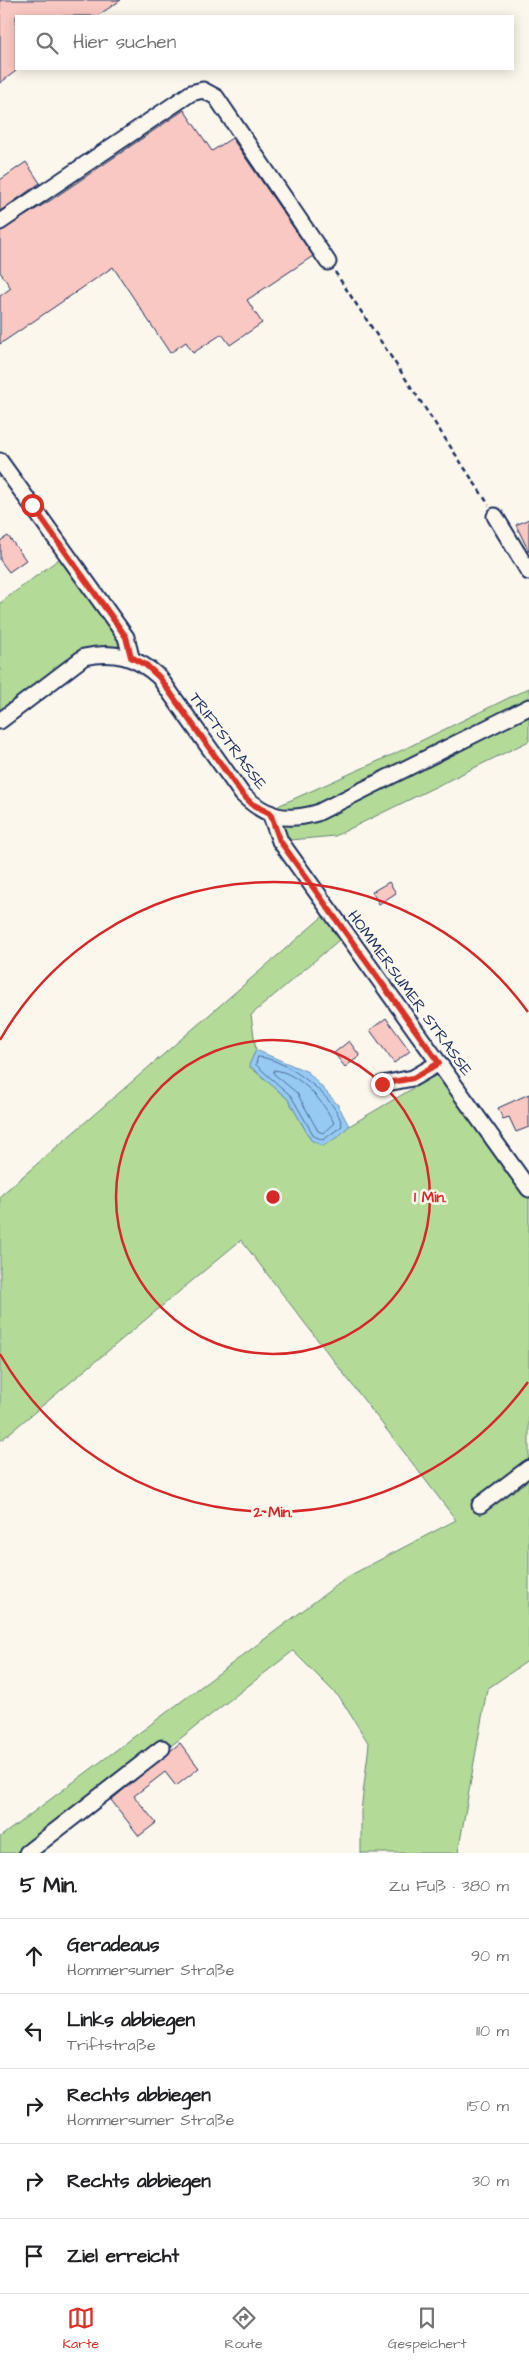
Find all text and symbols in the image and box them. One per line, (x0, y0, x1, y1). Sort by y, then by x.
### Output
search box (15, 15, 514, 70)
icon: search (33, 29, 61, 57)
text: Hier suchen (73, 29, 176, 56)
route start (21, 494, 44, 517)
street label: TRIFTSTRASSE (184, 688, 272, 795)
street label: HOMMERSUMER STRASSE (342, 906, 478, 1081)
route end (371, 1073, 394, 1096)
text: 1 Min. (414, 1187, 446, 1208)
centre of rings (264, 1188, 282, 1206)
text: 2 Min. (253, 1502, 292, 1523)
text: 5 Min. (20, 1871, 77, 1900)
text: Zu Fuß · 380 m (389, 1875, 509, 1897)
text: Geradeaus (67, 1932, 159, 1959)
icon: ahead (20, 1942, 48, 1970)
text: 90 m (471, 1945, 509, 1967)
text: Hommersumer Straße (67, 1959, 234, 1981)
text: Links abbiegen (67, 2007, 195, 2034)
icon: left (20, 2017, 48, 2045)
text: 110 m (476, 2020, 509, 2042)
text: Triftstraße (67, 2034, 156, 2056)
text: Rechts abbiegen (67, 2082, 211, 2109)
icon: right (20, 2092, 48, 2120)
text: 150 m (467, 2095, 509, 2117)
text: Hommersumer Straße (67, 2109, 234, 2131)
icon: right (20, 2167, 48, 2195)
text: Rechts abbiegen (67, 2168, 211, 2195)
text: 30 m (472, 2170, 509, 2192)
icon: arrive (20, 2242, 48, 2270)
text: Ziel erreicht (67, 2243, 179, 2270)
tab: Karte (63, 2304, 99, 2354)
tab: Route (224, 2304, 263, 2354)
tab: Gespeichert (388, 2304, 466, 2354)

